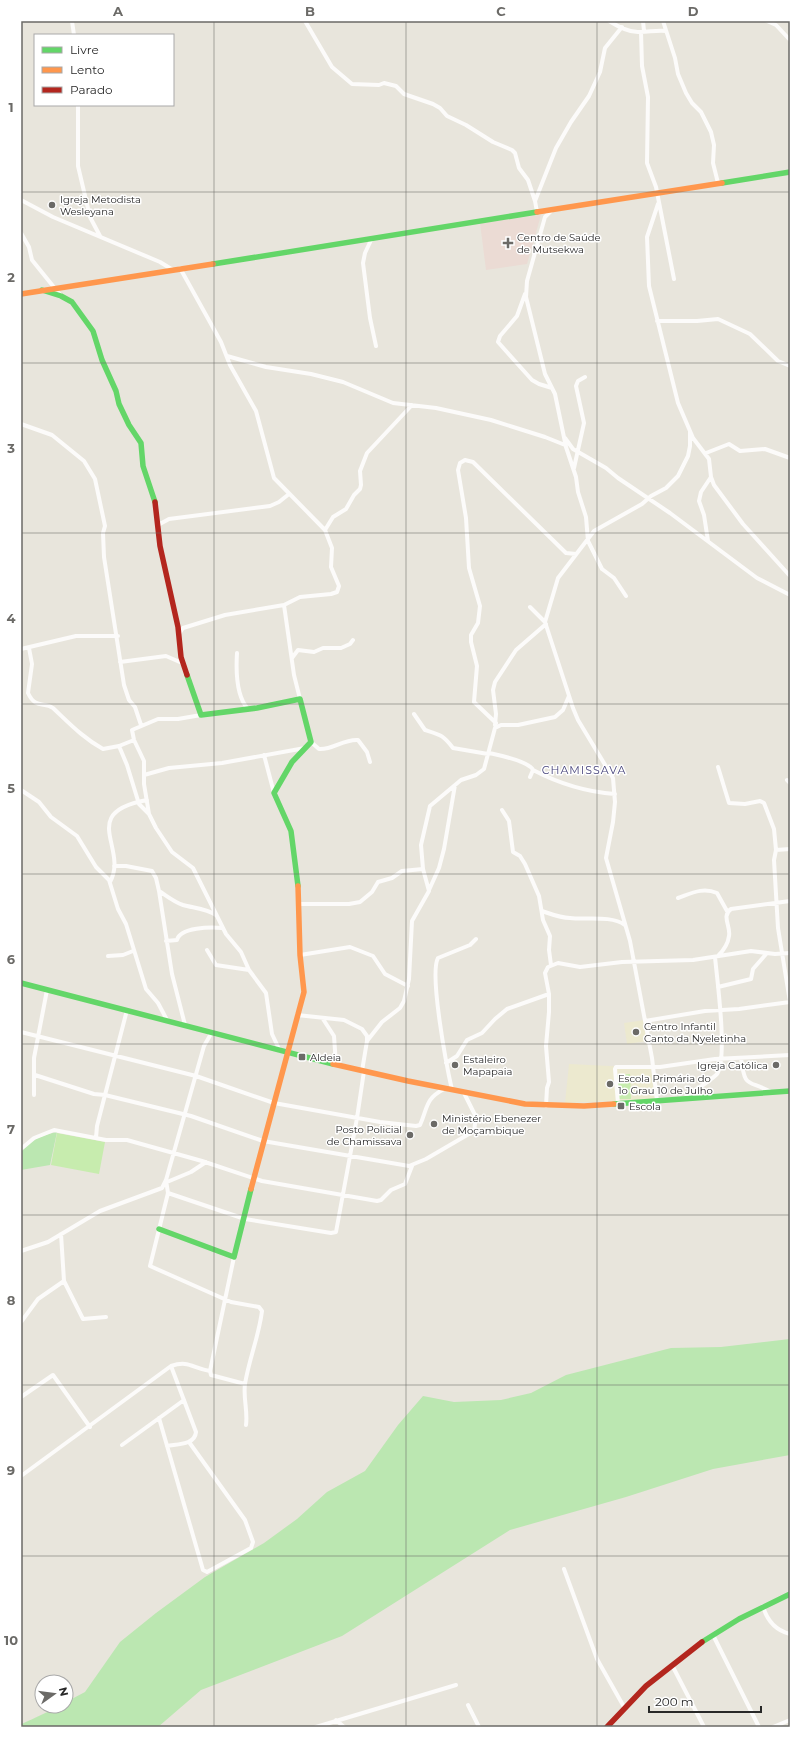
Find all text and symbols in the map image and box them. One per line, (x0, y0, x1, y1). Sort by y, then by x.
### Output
text: A (112, 3, 124, 19)
text: B (305, 3, 315, 19)
text: C (496, 3, 506, 19)
text: D (688, 3, 699, 19)
legend (34, 34, 174, 106)
text: Livre (70, 42, 99, 57)
text: Lento (70, 62, 105, 77)
text: Parado (70, 82, 113, 97)
text: 1 (8, 99, 14, 115)
place label: Igreja Metodista Wesleyana (60, 193, 141, 218)
marker: Igreja Metodista Wesleyana (47, 200, 57, 210)
place label: Centro de Saúde de Mutsekwa (517, 231, 601, 256)
marker: Centro de Saúde de Mutsekwa (502, 237, 514, 249)
text: 2 (7, 269, 15, 285)
text: 3 (6, 440, 15, 456)
text: 4 (7, 610, 16, 626)
district label: CHAMISSAVA (542, 763, 626, 777)
text: 5 (7, 780, 15, 796)
text: 6 (7, 951, 16, 967)
place label: Centro Infantil Canto da Nyeletinha (644, 1020, 746, 1045)
marker: Centro Infantil Canto da Nyeletinha (631, 1027, 641, 1037)
place label: Aldeia (310, 1051, 341, 1064)
marker: Aldeia (297, 1052, 307, 1062)
place label: Estaleiro Mapapaia (463, 1053, 512, 1078)
place label: Igreja Católica (697, 1059, 768, 1072)
marker: Estaleiro Mapapaia (450, 1060, 460, 1070)
marker: Igreja Católica (771, 1060, 781, 1070)
place label: Escola Primária do 1o Grau 10 de Julho (618, 1072, 713, 1097)
marker: Escola Primária do 1o Grau 10 de Julho (605, 1079, 615, 1089)
place label: Escola (629, 1100, 661, 1113)
marker: Escola (616, 1101, 626, 1111)
place label: Ministério Ebenezer de Moçambique (442, 1112, 541, 1137)
marker: Ministério Ebenezer de Moçambique (429, 1119, 439, 1129)
text: 7 (7, 1121, 15, 1137)
place label: Posto Policial de Chamissava (327, 1123, 402, 1148)
marker: Posto Policial de Chamissava (405, 1130, 415, 1140)
text: 8 (7, 1292, 16, 1308)
text: 9 (7, 1462, 15, 1478)
text: 10 (4, 1632, 18, 1648)
north arrow (34, 1674, 74, 1714)
text: N (56, 1686, 72, 1698)
scale bar (649, 1688, 761, 1714)
text: 200 m (655, 1694, 694, 1709)

